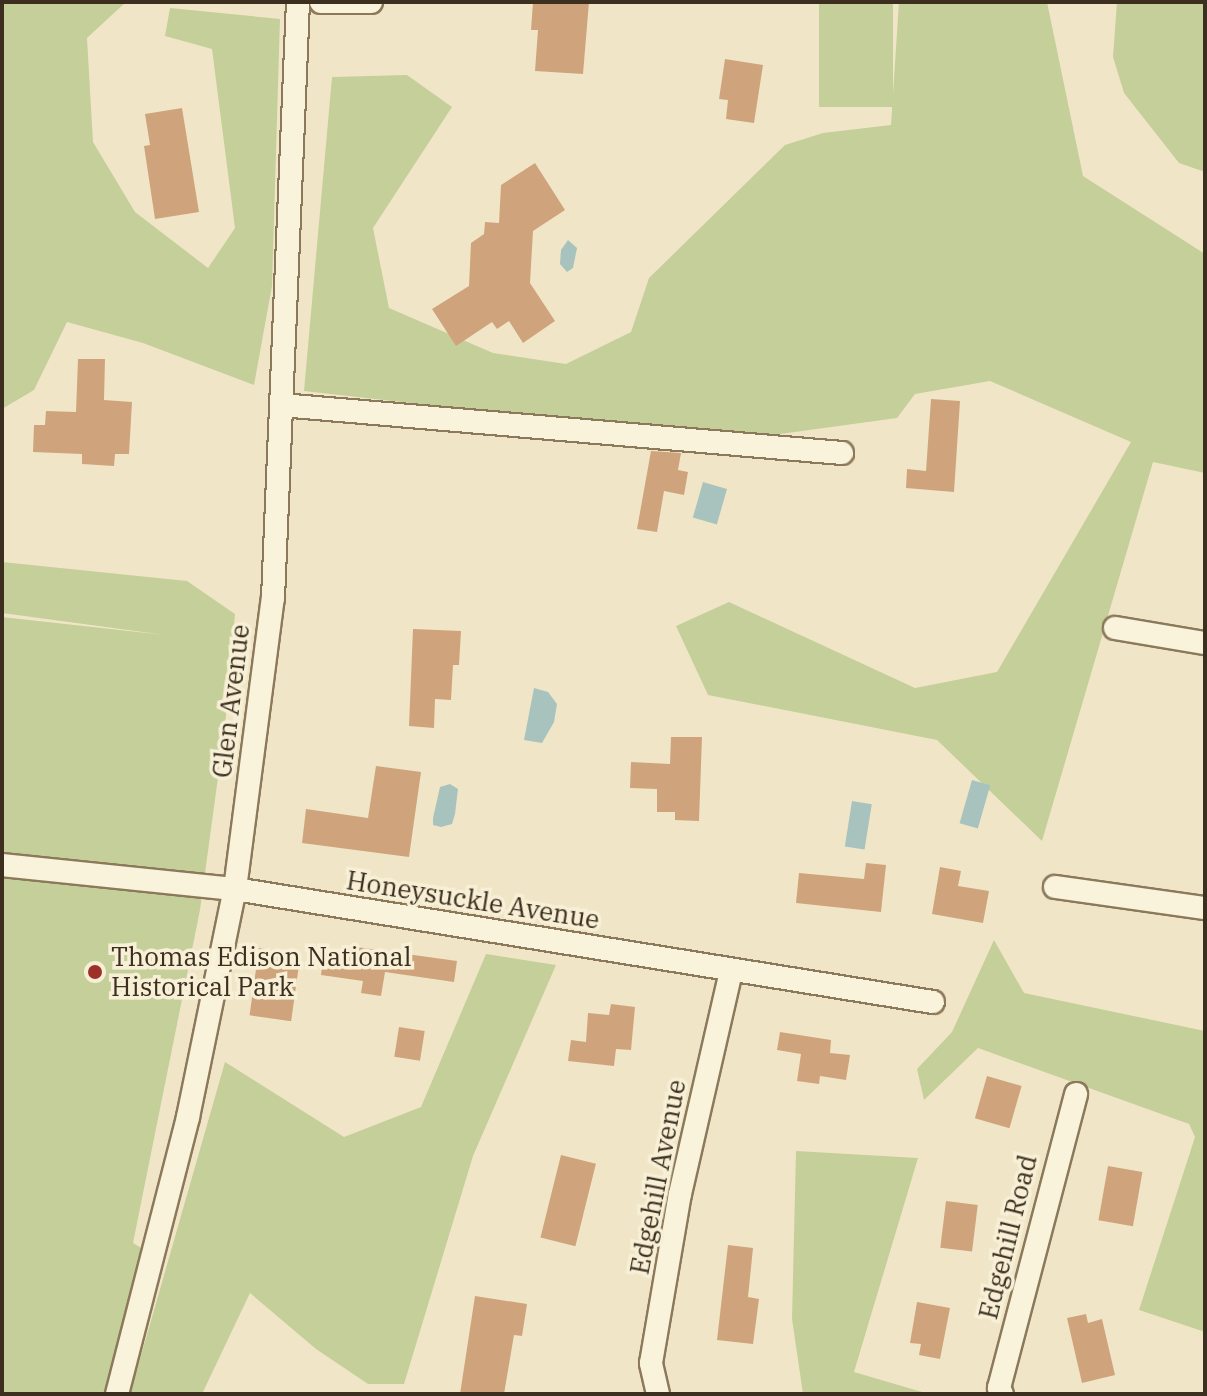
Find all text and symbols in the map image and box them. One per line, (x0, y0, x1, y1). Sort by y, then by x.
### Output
street label: Glen Avenue (206, 622, 256, 780)
street label: Honeysuckle Avenue (344, 865, 602, 935)
place label: Thomas Edison National Historical Park (111, 941, 412, 1002)
marker: Thomas Edison National Historical Park (86, 963, 104, 981)
street label: Edgehill Avenue (624, 1077, 692, 1277)
street label: Edgehill Road (973, 1152, 1043, 1322)

